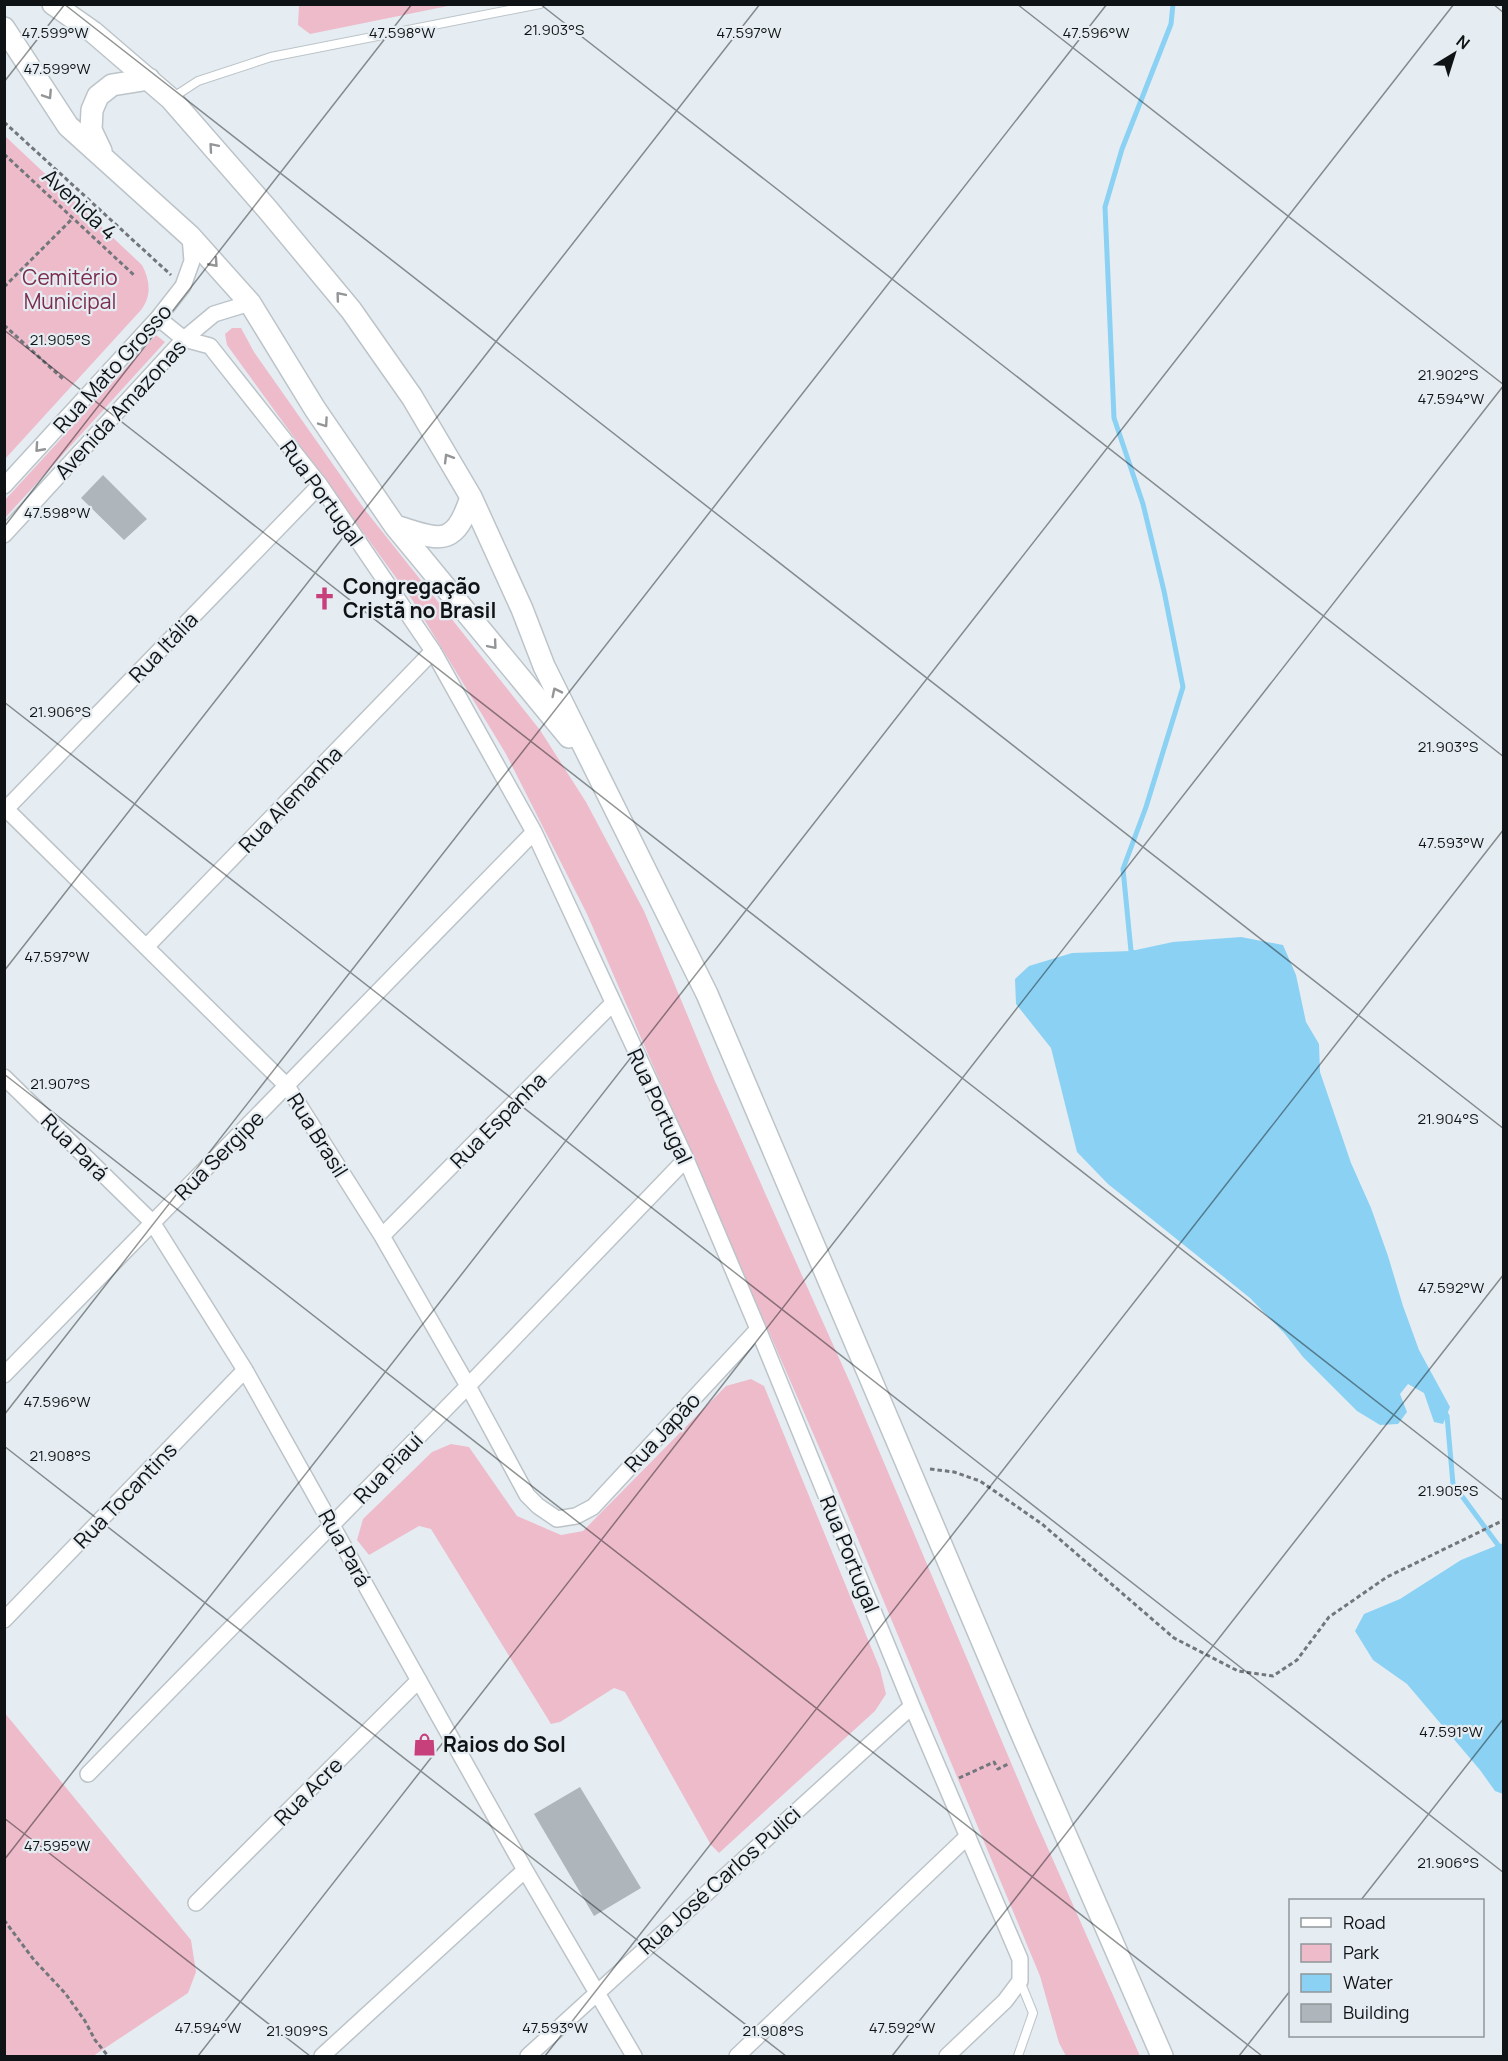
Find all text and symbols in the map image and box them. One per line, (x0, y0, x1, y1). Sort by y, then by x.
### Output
text: 21.903°S (524, 19, 584, 40)
text: 47.599°W (21, 22, 89, 43)
text: 47.598°W (369, 22, 435, 43)
text: 47.597°W (716, 22, 782, 43)
text: 47.596°W (1062, 22, 1130, 43)
north arrow (1424, 24, 1484, 84)
text: N (1452, 30, 1475, 54)
text: 47.599°W (23, 58, 91, 79)
one-way arrow (41, 88, 52, 99)
one-way arrow (209, 144, 220, 154)
street label: Avenida 4 (37, 162, 123, 246)
one-way arrow (207, 256, 218, 267)
park label: Cemitério Municipal (22, 263, 118, 315)
one-way arrow (336, 292, 347, 303)
street label: Rua Mato Grosso (47, 298, 177, 438)
text: 21.905°S (30, 329, 90, 350)
street label: Avenida Amazonas (48, 333, 192, 485)
text: 21.902°S (1418, 364, 1478, 385)
text: 47.594°W (1418, 388, 1484, 409)
one-way arrow (317, 416, 328, 427)
street label: Rua Portugal (274, 435, 370, 551)
one-way arrow (35, 441, 46, 452)
one-way arrow (443, 454, 455, 464)
text: 47.598°W (24, 502, 90, 523)
place label: Congregação Cristã no Brasil (343, 572, 496, 624)
church icon: Congregação Cristã no Brasil (312, 585, 338, 611)
street label: Rua Itália (122, 606, 204, 688)
one-way arrow (486, 638, 497, 649)
one-way arrow (552, 687, 564, 698)
text: 21.906°S (29, 701, 91, 722)
text: 21.903°S (1418, 736, 1478, 757)
street label: Rua Alemanha (232, 740, 348, 858)
text: 47.593°W (1418, 832, 1484, 853)
text: 47.597°W (24, 946, 90, 967)
street label: Rua Portugal (621, 1044, 699, 1168)
street label: Rua Espanha (444, 1066, 552, 1174)
text: 21.907°S (30, 1073, 90, 1094)
street label: Rua Brasil (281, 1088, 355, 1182)
street label: Rua Sergipe (168, 1104, 270, 1206)
street label: Rua Pará (35, 1107, 115, 1187)
text: 21.904°S (1418, 1108, 1478, 1129)
text: 47.592°W (1418, 1277, 1484, 1298)
street label: Rua Japão (618, 1386, 706, 1478)
text: 47.596°W (23, 1391, 91, 1412)
street label: Rua Piauí (347, 1426, 429, 1509)
street label: Rua Tocantins (67, 1436, 183, 1554)
text: 21.908°S (30, 1445, 90, 1466)
text: 21.905°S (1418, 1480, 1478, 1501)
street label: Rua Portugal (814, 1491, 886, 1617)
street label: Rua Pará (312, 1504, 378, 1592)
text: 47.591°W (1419, 1721, 1483, 1742)
place label: Raios do Sol (443, 1730, 566, 1758)
shop icon: Raios do Sol (412, 1731, 438, 1757)
street label: Rua Acre (268, 1751, 348, 1831)
street label: Rua José Carlos Pulici (632, 1800, 806, 1960)
text: 47.595°W (24, 1835, 90, 1856)
text: 21.906°S (1417, 1852, 1479, 1873)
legend (1289, 1899, 1484, 2037)
text: Road (1343, 1910, 1386, 1934)
text: Park (1343, 1940, 1380, 1964)
text: Water (1343, 1970, 1393, 1994)
text: Building (1343, 2000, 1409, 2024)
text: 47.594°W (175, 2017, 241, 2038)
text: 47.593°W (522, 2017, 588, 2038)
text: 47.592°W (869, 2017, 935, 2038)
text: 21.909°S (266, 2020, 328, 2041)
text: 21.908°S (743, 2020, 803, 2041)

